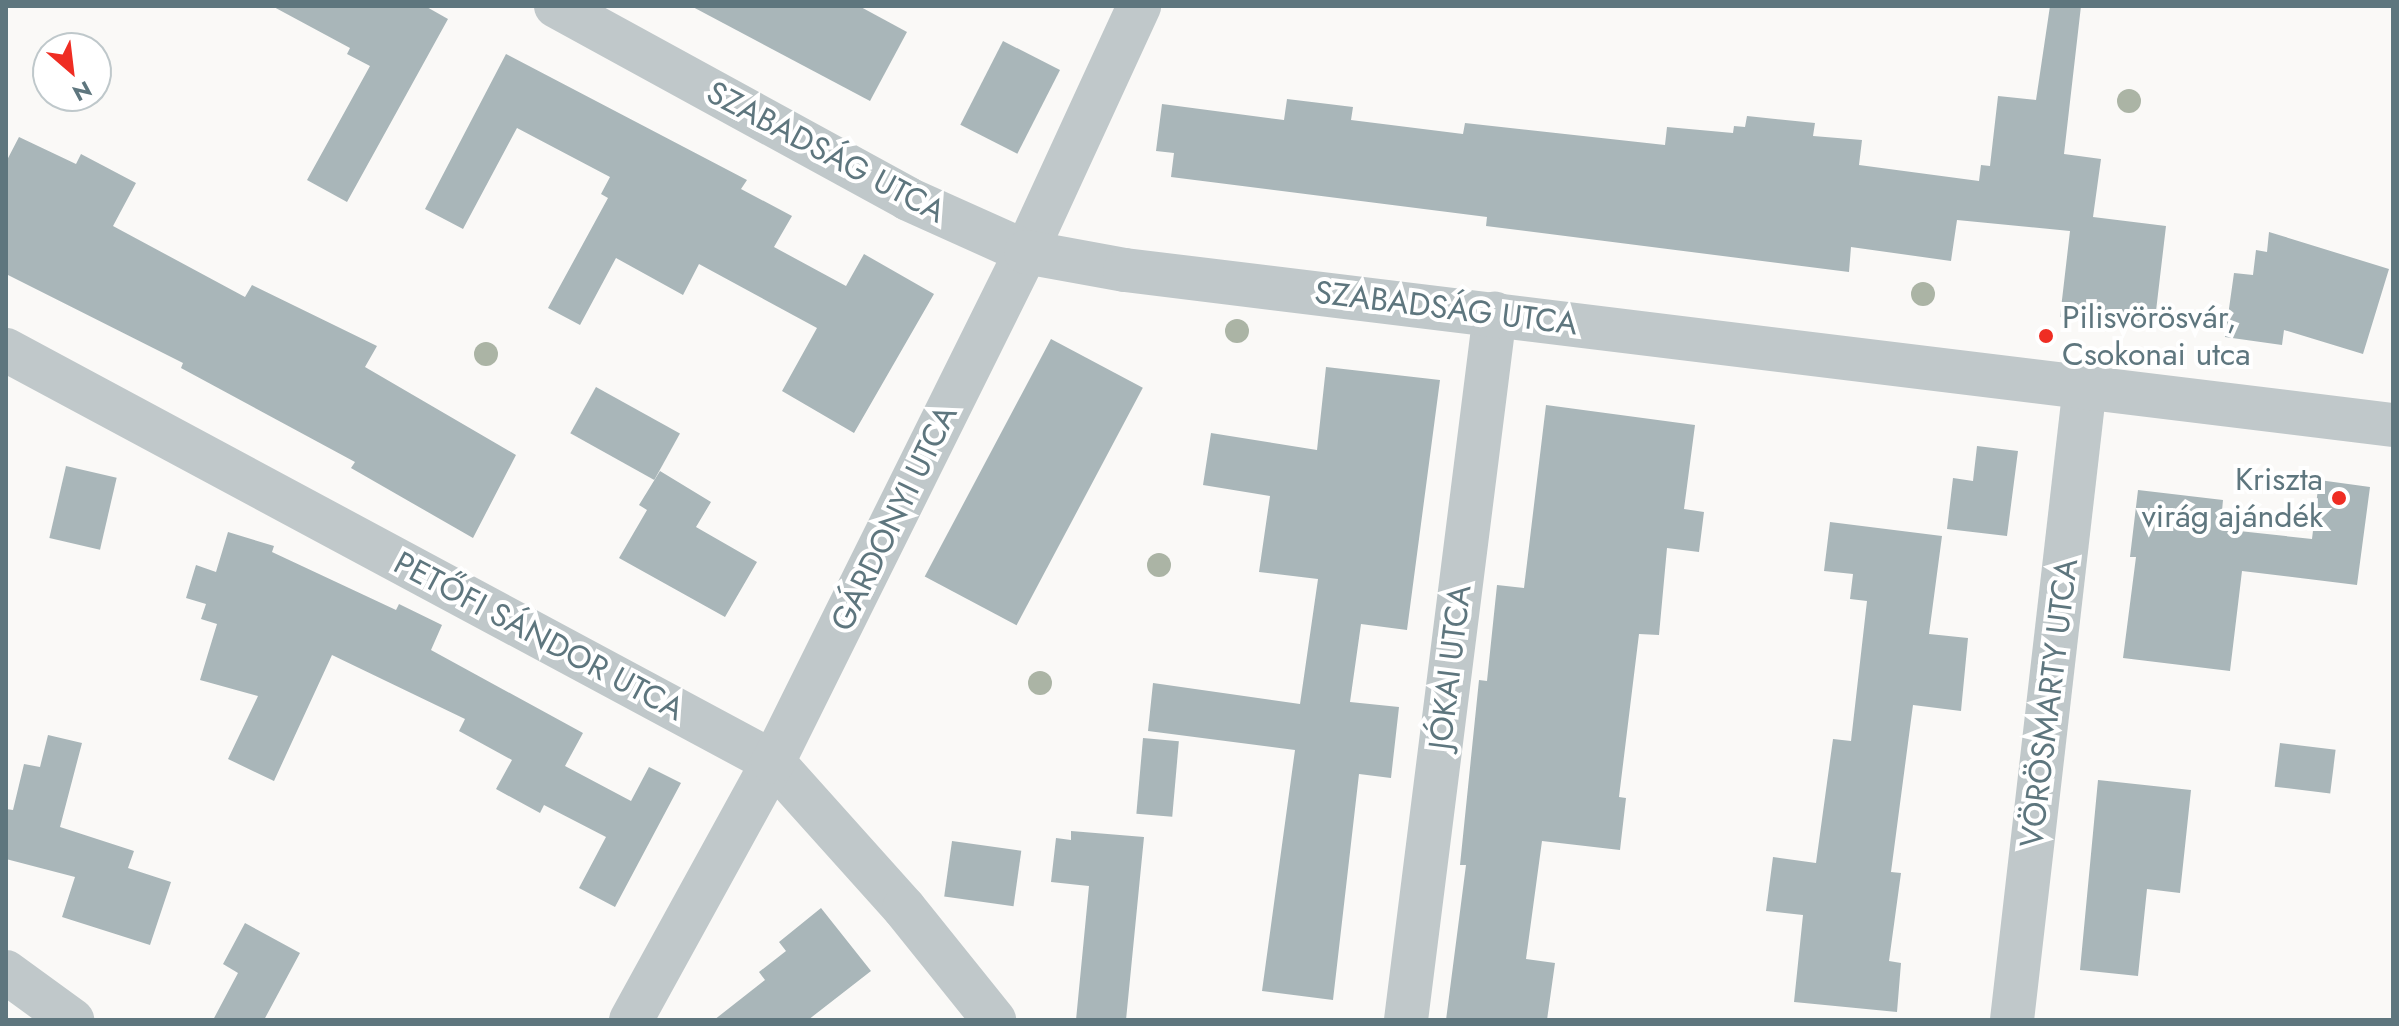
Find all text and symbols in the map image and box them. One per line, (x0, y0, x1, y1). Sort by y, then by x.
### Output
north arrow (32, 32, 112, 112)
text: N (67, 73, 98, 110)
street label: SZABADSÁG UTCA (700, 73, 952, 231)
street label: SZABADSÁG UTCA (1312, 273, 1580, 343)
place label: Pilisvörösvár, Csokonai utca (2062, 299, 2251, 374)
marker: Pilisvörösvár, Csokonai utca (2037, 327, 2055, 345)
street label: GÁRDONYI UTCA (823, 399, 965, 637)
place label: Kriszta virág ajándék (2142, 461, 2323, 536)
marker: Kriszta virág ajándék (2330, 489, 2348, 507)
street label: PETŐFI SÁNDOR UTCA (388, 543, 690, 729)
street label: VÖRÖSMARTY UTCA (2012, 556, 2086, 850)
street label: JÓKAI UTCA (1421, 583, 1479, 751)

